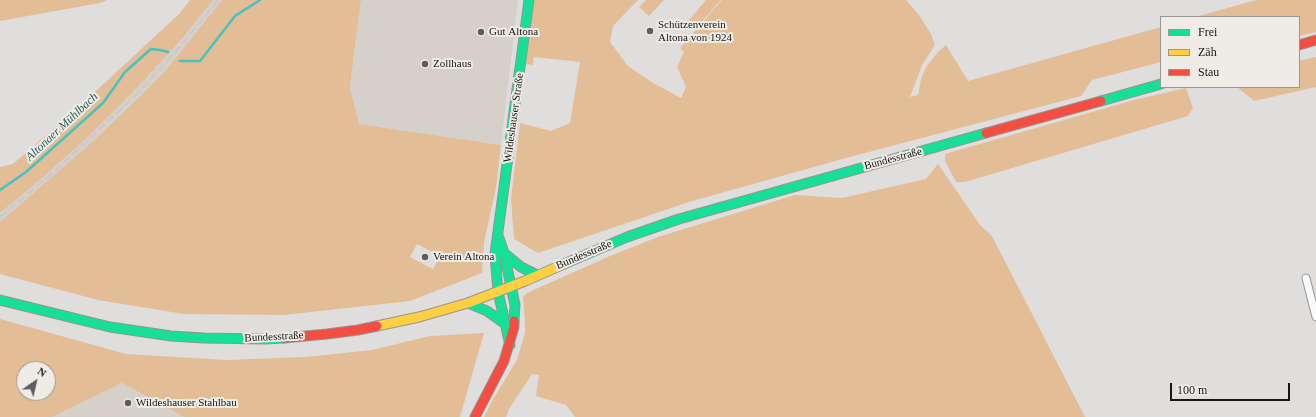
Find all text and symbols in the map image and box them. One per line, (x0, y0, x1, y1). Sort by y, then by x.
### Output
legend (1160, 16, 1300, 88)
place label: Schützenverein Altona von 1924 (658, 18, 732, 44)
place label: Gut Altona (489, 25, 538, 39)
text: Frei (1198, 25, 1217, 39)
marker: Schützenverein Altona von 1924 (645, 26, 655, 36)
marker: Gut Altona (476, 27, 486, 37)
text: Zäh (1198, 45, 1217, 59)
place label: Zollhaus (433, 57, 471, 71)
marker: Zollhaus (420, 59, 430, 69)
text: Stau (1198, 65, 1219, 79)
street label: Wildeshauser Straße (501, 72, 527, 164)
water label: Altonaer Mühlbach (23, 90, 101, 164)
street label: Bundesstraße (863, 145, 923, 173)
street label: Bundesstraße (554, 237, 614, 273)
place label: Verein Altona (433, 250, 494, 264)
marker: Verein Altona (420, 252, 430, 262)
street label: Bundesstraße (244, 329, 304, 345)
north arrow (16, 361, 56, 401)
text: N (35, 365, 49, 379)
scale bar (1172, 375, 1292, 401)
text: 100 m (1177, 383, 1207, 397)
place label: Wildeshauser Stahlbau (136, 396, 237, 410)
marker: Wildeshauser Stahlbau (123, 398, 133, 408)

